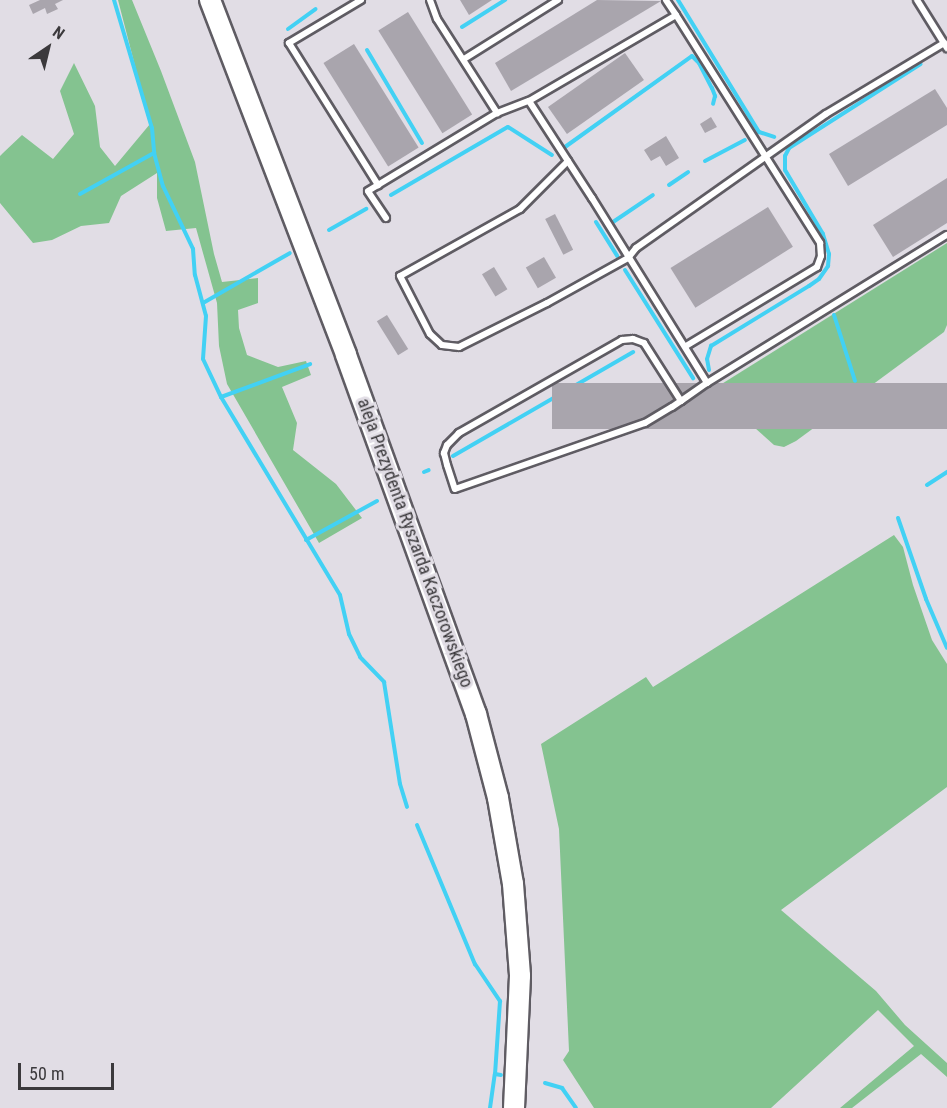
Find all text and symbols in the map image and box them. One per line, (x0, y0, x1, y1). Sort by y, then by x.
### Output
north arrow (18, 18, 78, 78)
text: N (49, 22, 68, 43)
street label: aleja Prezydenta Ryszarda Kaczorowskiego (352, 395, 478, 691)
scale bar (21, 1051, 117, 1089)
text: 50 m (29, 1063, 64, 1084)

